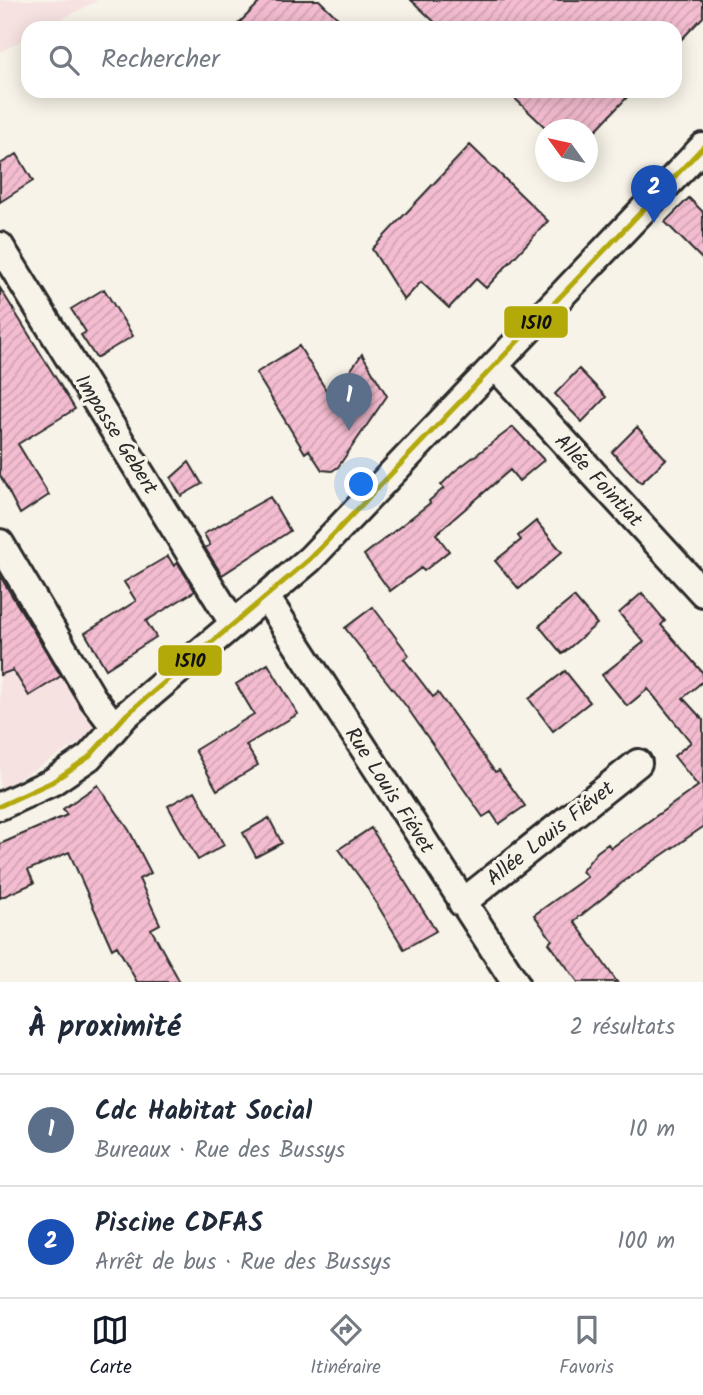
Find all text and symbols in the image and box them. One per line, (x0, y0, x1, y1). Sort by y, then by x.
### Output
search box (21, 21, 682, 98)
text: Rechercher (101, 39, 220, 81)
icon: search (45, 41, 83, 79)
north arrow (535, 119, 598, 182)
pin: 2 (631, 165, 677, 223)
line badge: 1510 (503, 305, 569, 339)
text: 1510 (521, 309, 552, 339)
street label: Impasse Gebert (66, 368, 166, 502)
pin: 1 (326, 373, 372, 431)
street label: Allée Fointiat (546, 427, 651, 536)
your location (344, 467, 378, 501)
line badge: 1510 (157, 644, 223, 677)
text: 1510 (175, 647, 206, 677)
street label: Rue Louis Fiévet (335, 721, 443, 861)
street label: Allée Louis Fiévet (480, 773, 623, 895)
text: À proximité (28, 1004, 181, 1052)
text: 2 résultats (570, 1010, 675, 1046)
text: Cdc Habitat Social (95, 1091, 312, 1133)
text: 1 (48, 1112, 54, 1148)
text: 10 m (629, 1112, 675, 1148)
text: Bureaux · Rue des Bussys (95, 1133, 345, 1169)
text: Piscine CDFAS (95, 1203, 263, 1245)
text: 2 (44, 1224, 58, 1260)
text: 100 m (617, 1224, 675, 1260)
text: Arrêt de bus · Rue des Bussys (95, 1245, 391, 1281)
tab: Carte (89, 1311, 132, 1383)
tab: Itinéraire (310, 1311, 381, 1383)
tab: Favoris (559, 1311, 614, 1383)

